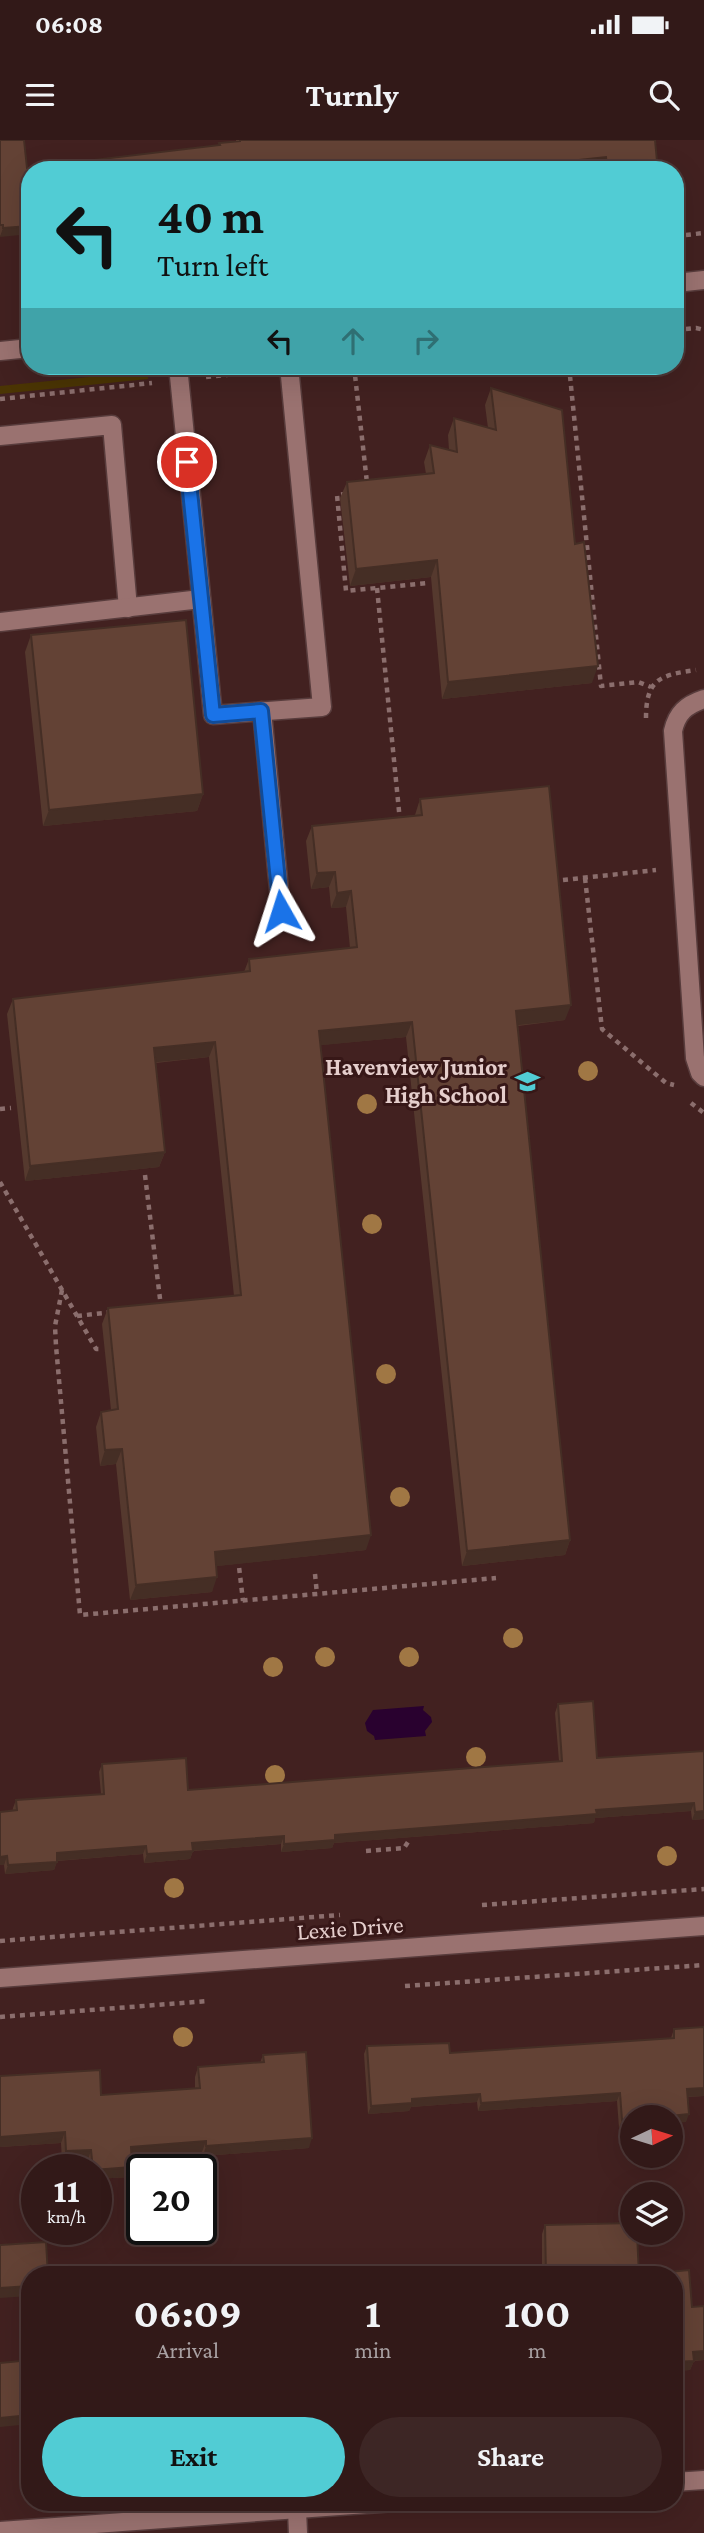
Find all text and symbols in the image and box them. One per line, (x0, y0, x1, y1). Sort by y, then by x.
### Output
text: 06:08 (35, 10, 103, 39)
icon: menu (21, 76, 59, 114)
icon: search (645, 76, 683, 114)
text: Turnly (305, 77, 399, 113)
icon: left (42, 189, 133, 280)
text: 40 m (157, 189, 264, 244)
text: Turn left (157, 247, 268, 283)
icon: left (261, 322, 299, 360)
icon: ahead (334, 322, 372, 360)
icon: right (407, 322, 445, 360)
pin (157, 432, 217, 492)
icon: arrive (168, 443, 206, 481)
position arrow (244, 874, 318, 948)
place label: Havenview Junior High School (325, 1053, 507, 1108)
school or university icon: Havenview Junior High School (513, 1067, 541, 1095)
street label: Lexie Drive (296, 1910, 404, 1945)
north arrow (620, 2105, 682, 2168)
map controls (620, 2105, 683, 2245)
speed limit sign: 20 (126, 2154, 217, 2245)
text: 11 (53, 2171, 80, 2210)
button: layers (620, 2182, 683, 2245)
text: km/h (47, 2207, 86, 2227)
text: 06:09 (133, 2289, 242, 2336)
text: 1 (365, 2289, 381, 2336)
text: 100 (504, 2289, 571, 2336)
text: Arrival (156, 2337, 219, 2363)
text: min (354, 2337, 391, 2363)
text: m (528, 2337, 546, 2363)
button: Exit (42, 2417, 345, 2497)
button: Share (359, 2417, 662, 2497)

